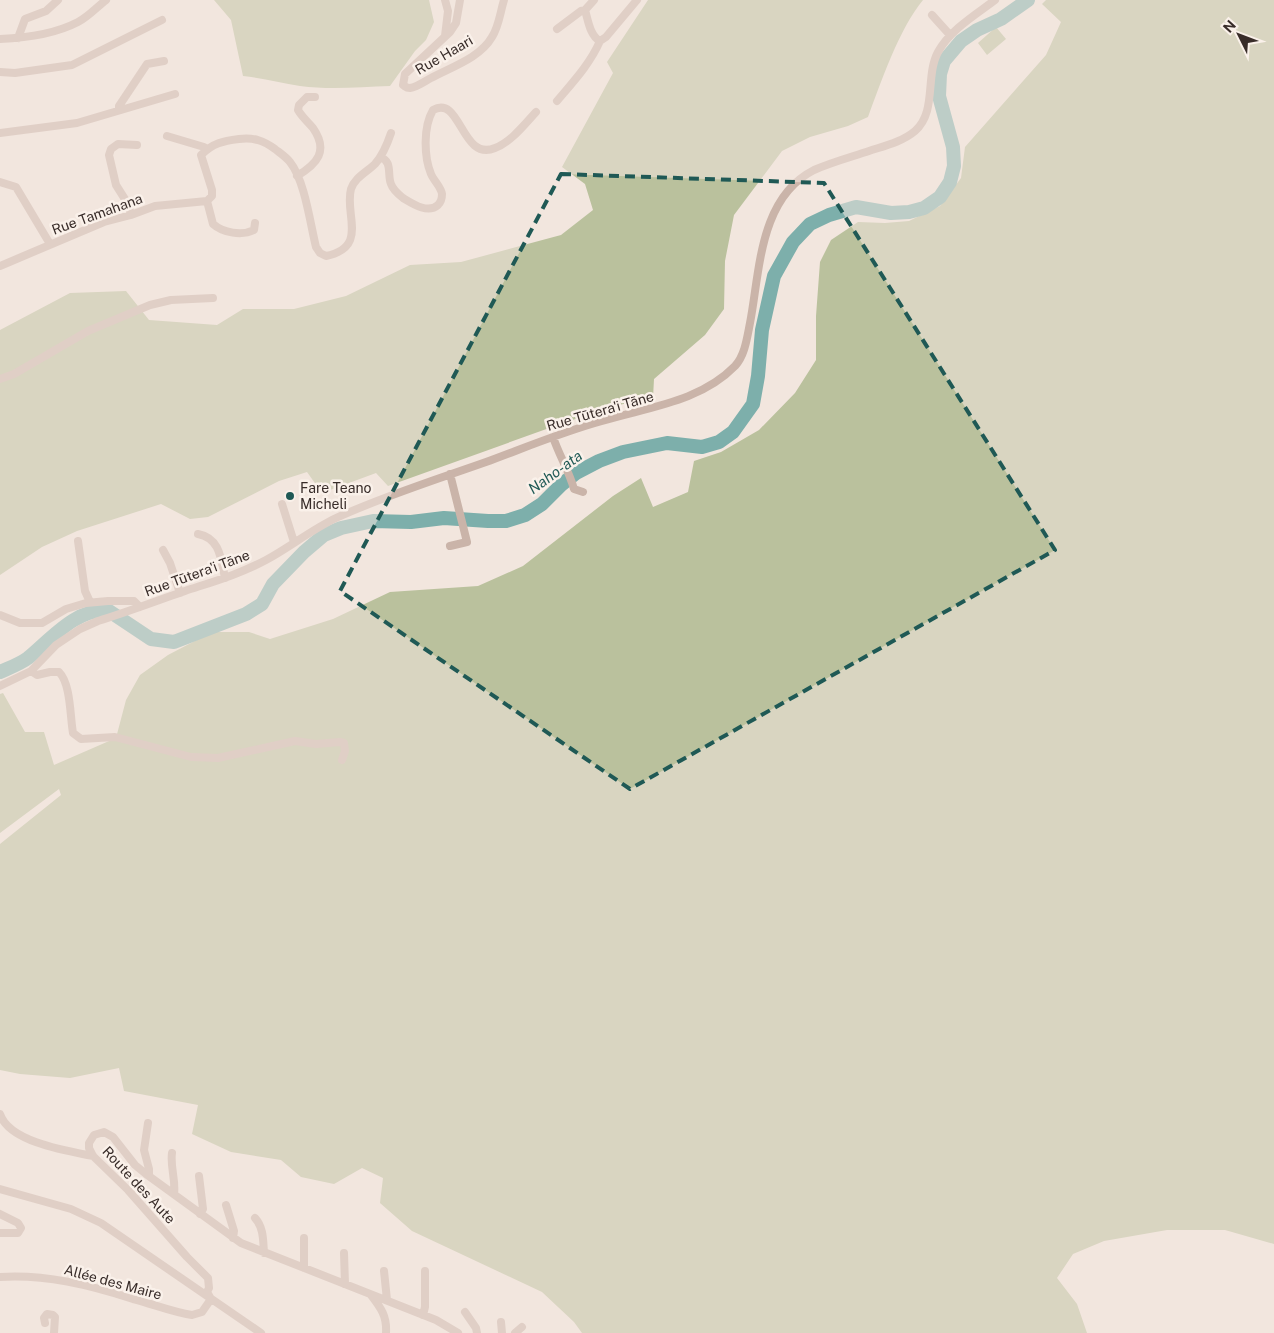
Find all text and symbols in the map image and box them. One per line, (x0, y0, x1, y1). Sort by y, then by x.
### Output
north arrow (1214, 10, 1264, 60)
text: N (1220, 17, 1239, 36)
street label: Rue Haari (412, 32, 476, 78)
street label: Rue Tamahana (49, 190, 145, 238)
street label: Rue Tūtera'i Tāne (545, 388, 655, 434)
water label: Naho-ata (525, 447, 585, 497)
place label: Fare Teano Micheli (300, 480, 372, 512)
marker: Fare Teano Micheli (284, 490, 296, 502)
street label: Rue Tūtera'i Tāne (142, 547, 252, 599)
street label: Route des Aute (99, 1143, 179, 1227)
street label: Allée des Maire (62, 1261, 164, 1303)

